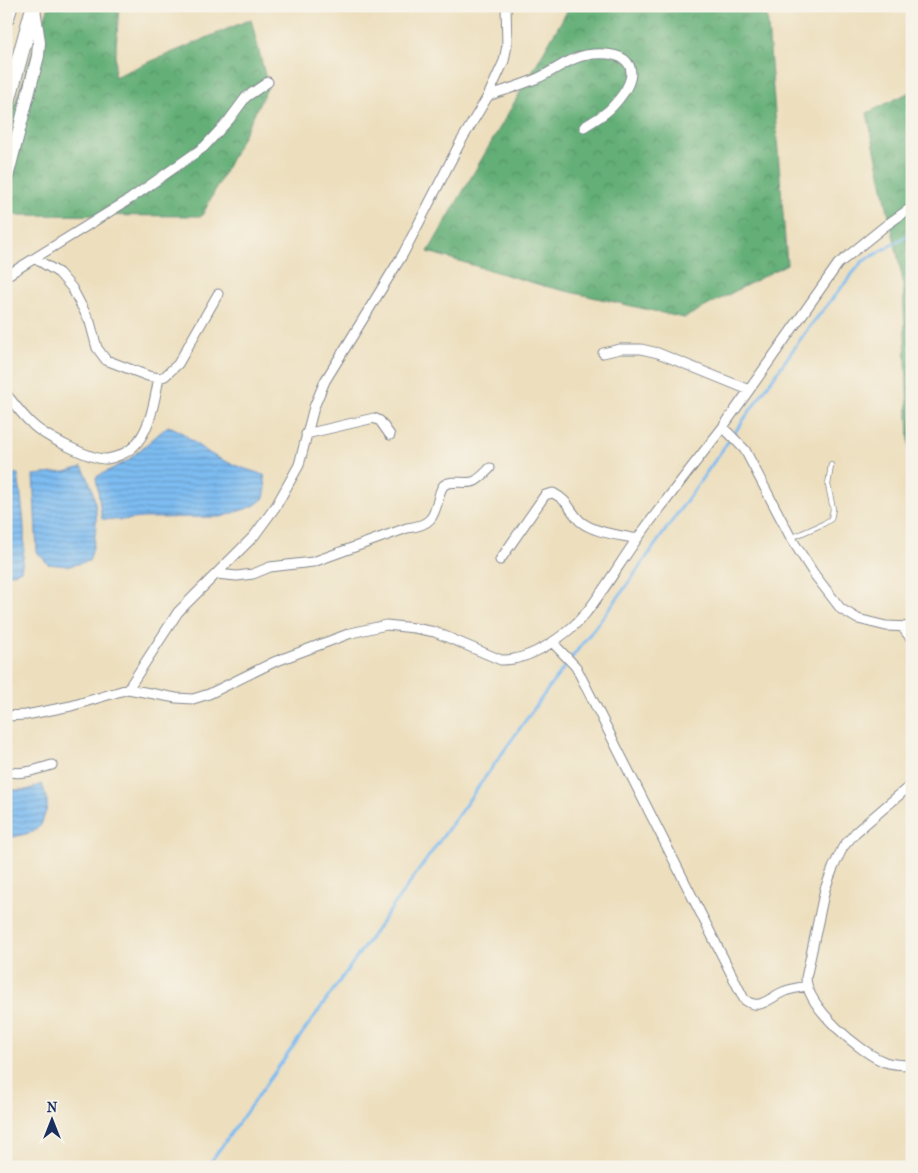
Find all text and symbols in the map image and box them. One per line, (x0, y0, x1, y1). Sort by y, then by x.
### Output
north arrow (28, 1096, 78, 1146)
text: N (47, 1099, 58, 1116)

